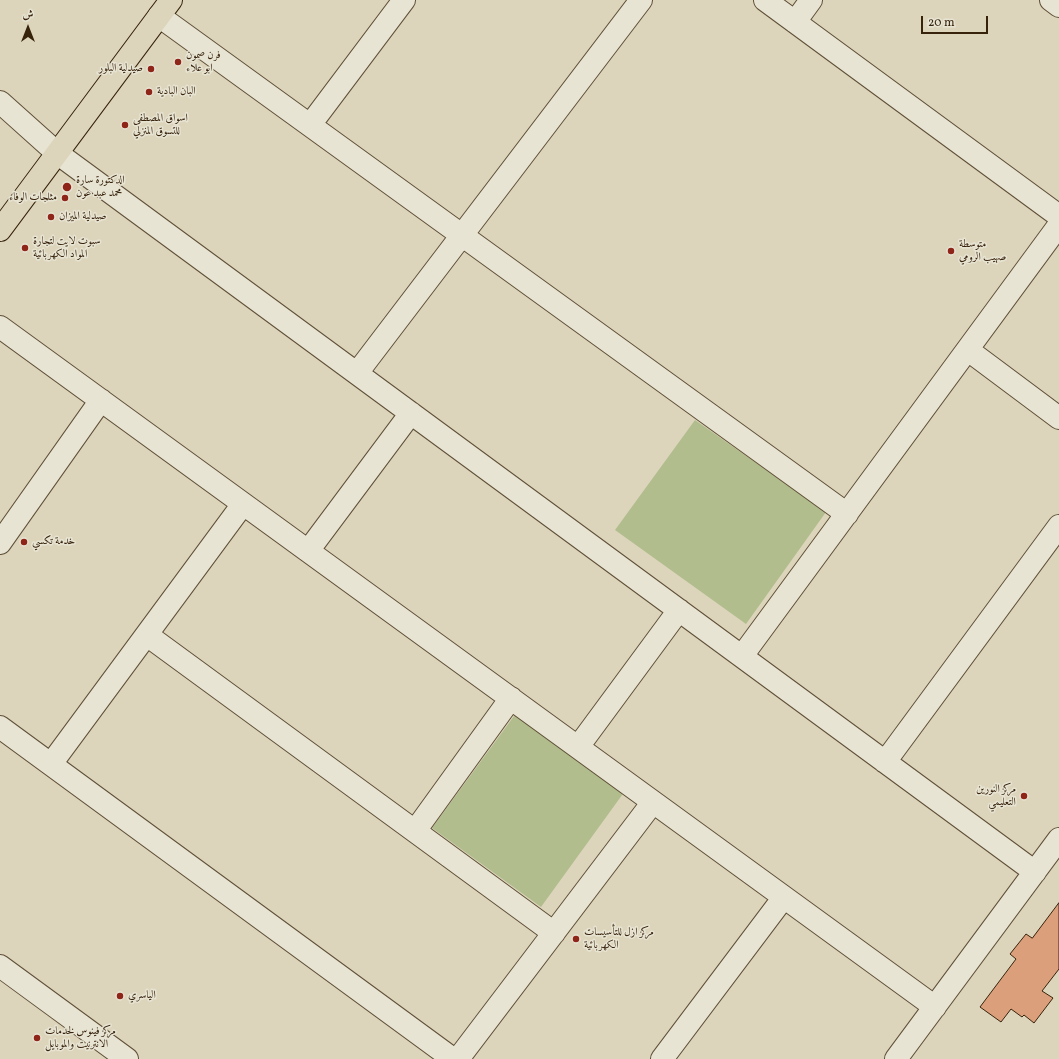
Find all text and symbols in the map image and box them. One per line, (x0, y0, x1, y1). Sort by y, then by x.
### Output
north arrow (8, 8, 48, 48)
text: ش (23, 8, 33, 23)
scale bar (923, 8, 990, 34)
text: 20 m (928, 15, 955, 31)
place label: فرن صمون ابو علاء (186, 49, 221, 75)
marker: فرن صمون ابو علاء (173, 57, 183, 67)
place label: صيدلية البلور (99, 62, 143, 76)
marker: صيدلية البلور (146, 64, 156, 74)
place label: البان البادية (157, 85, 196, 99)
marker: البان البادية (144, 87, 154, 97)
place label: اسواق المصطفى للتسوق المنزلي (133, 112, 188, 138)
marker: اسواق المصطفى للتسوق المنزلي (120, 120, 130, 130)
place label: الدكتورة سارة محمد عبد عون (76, 174, 125, 200)
marker: الدكتورة سارة محمد عبد عون (61, 181, 73, 193)
place label: مثلجات الوفاء (9, 191, 57, 205)
marker: مثلجات الوفاء (60, 193, 70, 203)
place label: صيدلية الميزان (59, 210, 107, 224)
marker: صيدلية الميزان (46, 212, 56, 222)
place label: سبوت لايت لتجارة المواد الكهربائية (33, 235, 101, 261)
place label: متوسطة صهيب الرومي (959, 238, 1006, 264)
marker: سبوت لايت لتجارة المواد الكهربائية (20, 243, 30, 253)
marker: متوسطة صهيب الرومي (946, 246, 956, 256)
place label: خدمة تكسي (32, 535, 75, 549)
marker: خدمة تكسي (19, 537, 29, 547)
place label: مركز النورين التعليمي (976, 783, 1016, 809)
marker: مركز النورين التعليمي (1019, 791, 1029, 801)
place label: مركز ازل للتأسيسات الكهربائية (584, 926, 654, 952)
marker: مركز ازل للتأسيسات الكهربائية (571, 934, 581, 944)
place label: الياسري (128, 989, 156, 1003)
marker: الياسري (115, 991, 125, 1001)
place label: مركز فينوس لخدمات الانترنيت والموبايل (45, 1025, 116, 1051)
marker: مركز فينوس لخدمات الانترنيت والموبايل (32, 1033, 42, 1043)

